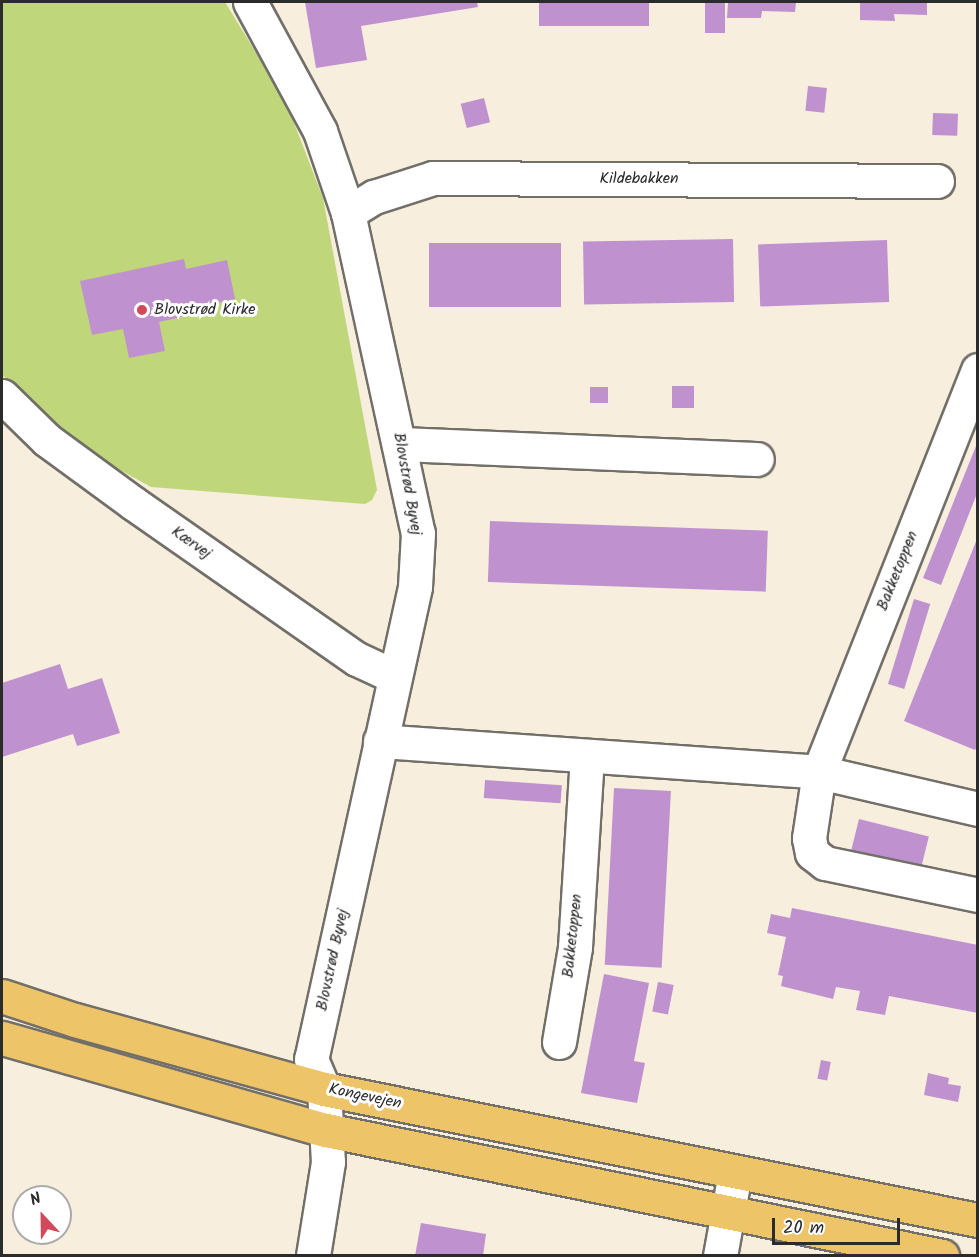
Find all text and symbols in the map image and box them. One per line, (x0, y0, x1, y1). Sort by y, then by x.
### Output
street label: Kildebakken (599, 169, 679, 189)
place label: Blovstrød Kirke (154, 300, 255, 320)
marker: Blovstrød Kirke (135, 303, 149, 317)
street label: Blovstrød Byvej (389, 431, 425, 537)
street label: Kærvej (167, 522, 215, 564)
street label: Bakketoppen (873, 528, 923, 614)
street label: Bakketoppen (559, 893, 587, 979)
street label: Blovstrød Byvej (313, 907, 353, 1013)
street label: Kongevejen (327, 1080, 403, 1114)
north arrow (12, 1185, 72, 1245)
text: N (26, 1186, 45, 1213)
scale bar (775, 1206, 902, 1244)
text: 20 m (783, 1214, 824, 1243)

